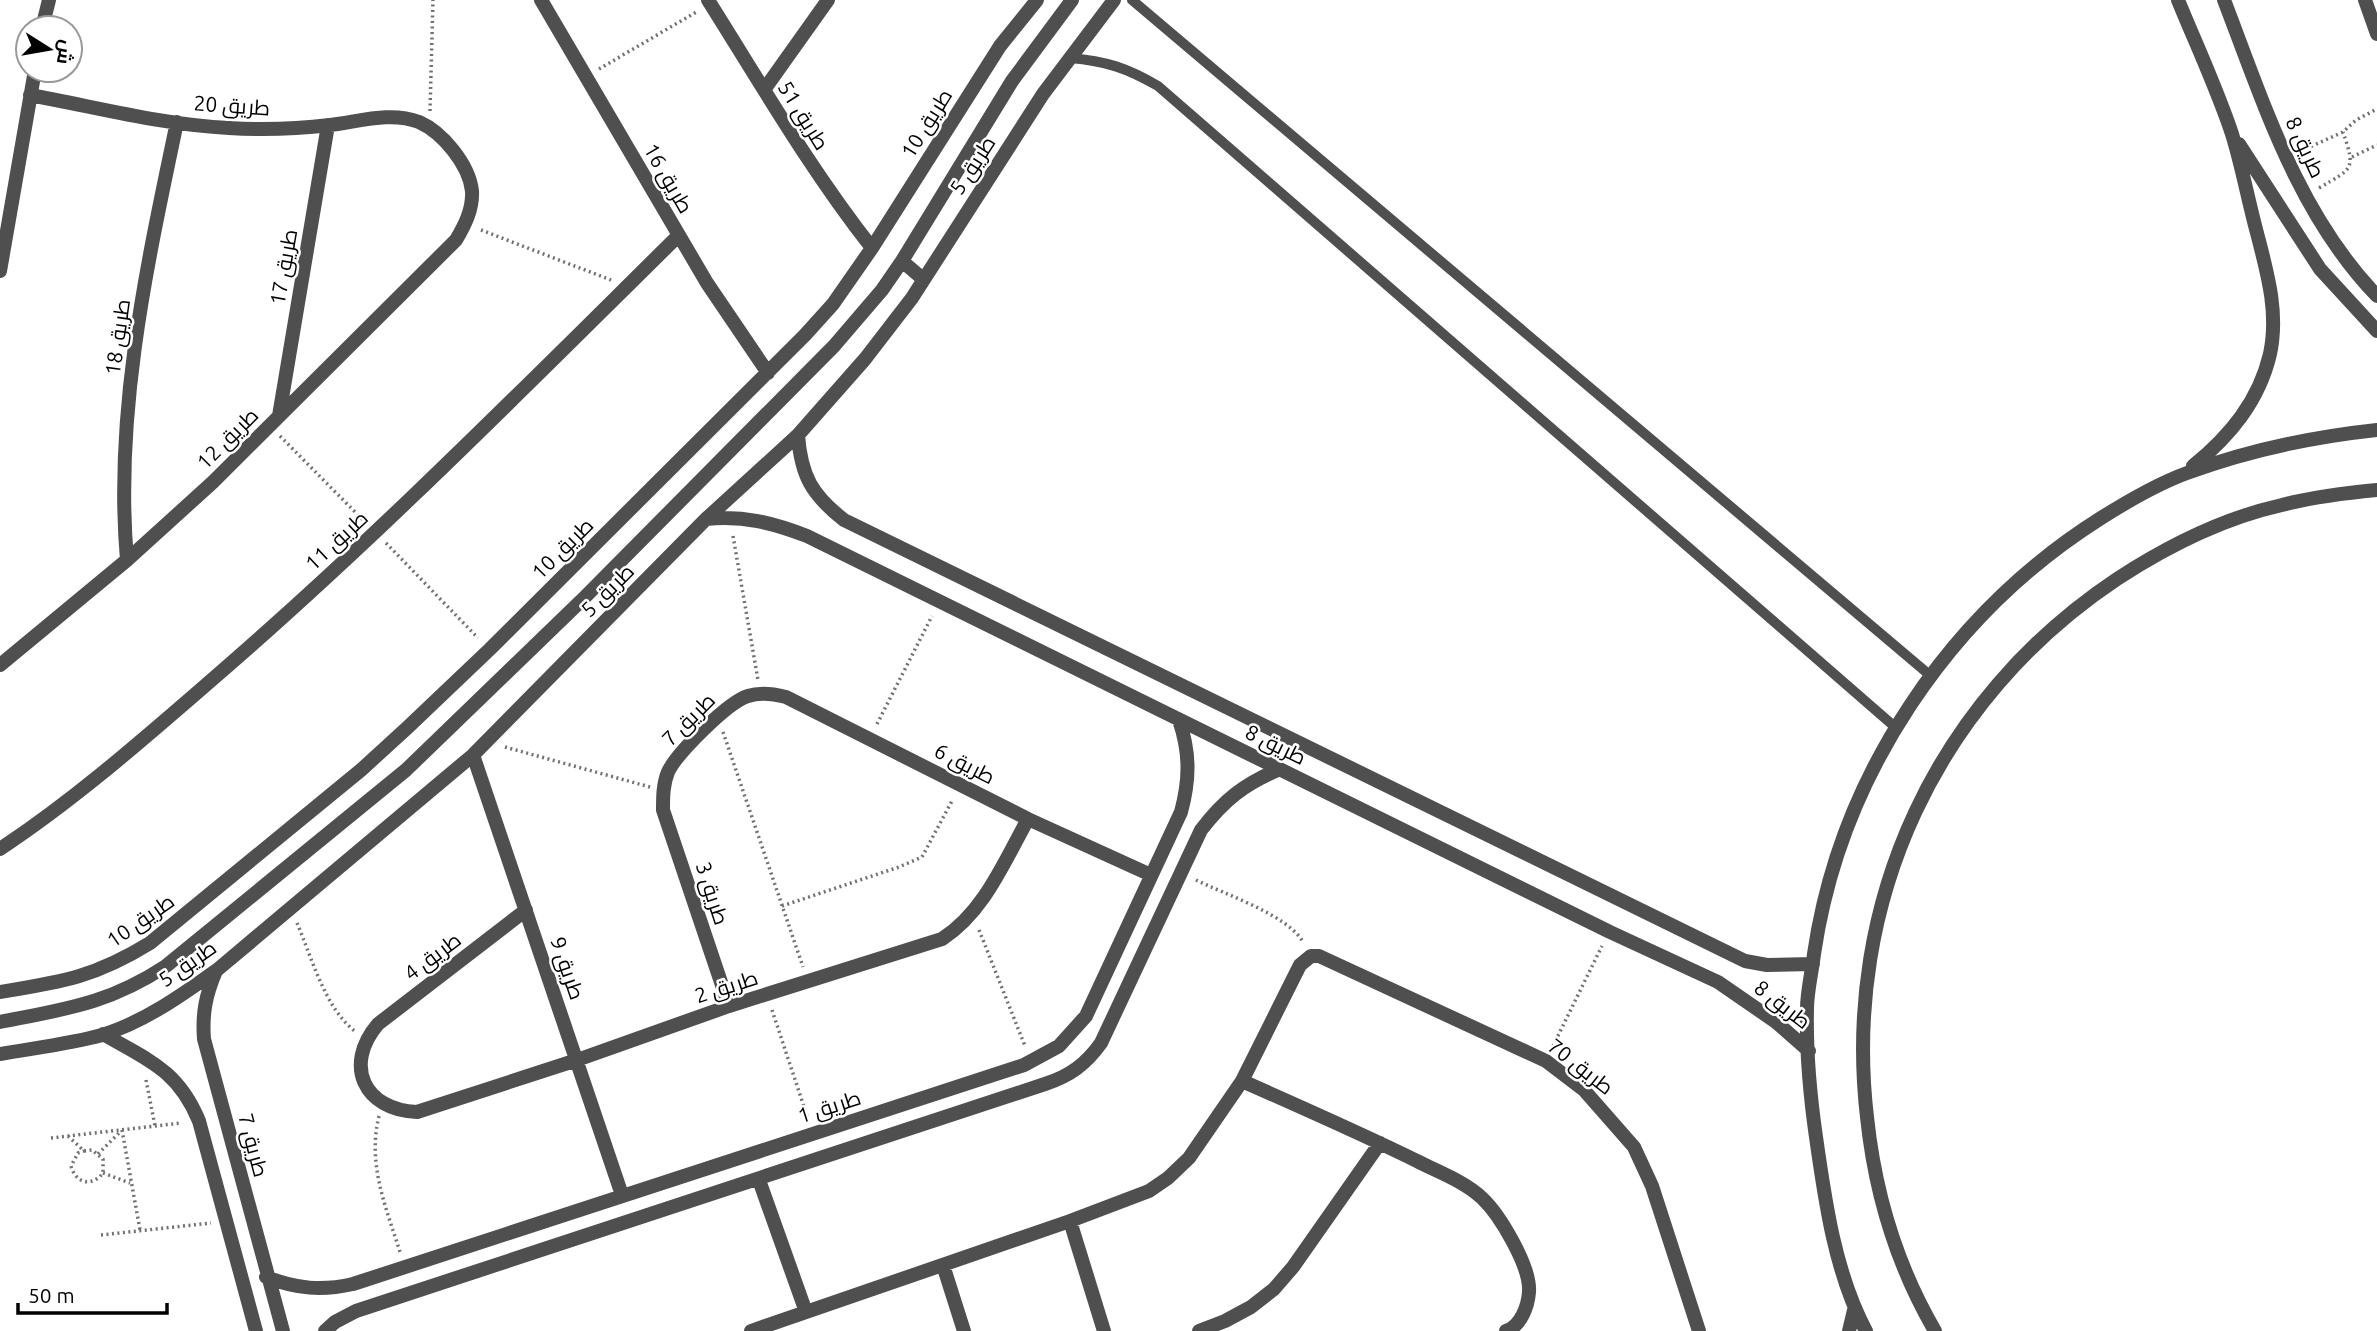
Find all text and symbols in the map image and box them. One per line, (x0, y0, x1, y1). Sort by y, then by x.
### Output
north arrow (14, 14, 84, 84)
text: ش (52, 38, 79, 66)
street label: طريق 51 (772, 76, 834, 155)
street label: طريق 10 (896, 84, 958, 163)
street label: طريق 20 (193, 90, 271, 122)
street label: طريق 8 (2280, 113, 2331, 182)
street label: طريق 5 (944, 131, 1001, 200)
street label: طريق 16 (638, 139, 699, 218)
street label: طريق 17 (265, 227, 303, 307)
street label: طريق 18 (100, 297, 136, 377)
street label: طريق 12 (191, 402, 264, 475)
street label: طريق 11 (300, 505, 374, 576)
street label: طريق 10 (526, 512, 599, 585)
street label: طريق 5 (576, 559, 640, 623)
street label: طريق 7 (657, 688, 721, 752)
street label: طريق 8 (1241, 719, 1310, 771)
street label: طريق 6 (930, 738, 999, 790)
street label: طريق 3 (690, 859, 734, 928)
street label: طريق 10 (102, 888, 179, 953)
street label: طريق 4 (399, 927, 466, 987)
street label: طريق 9 (544, 934, 590, 1003)
street label: طريق 5 (154, 935, 222, 993)
street label: طريق 2 (692, 965, 761, 1009)
street label: طريق 8 (1749, 975, 1816, 1035)
street label: طريق 70 (1542, 1033, 1619, 1101)
street label: طريق 1 (795, 1085, 864, 1129)
street label: طريق 7 (232, 1111, 274, 1180)
scale bar (18, 1272, 166, 1316)
text: 50 m (28, 1283, 75, 1307)

